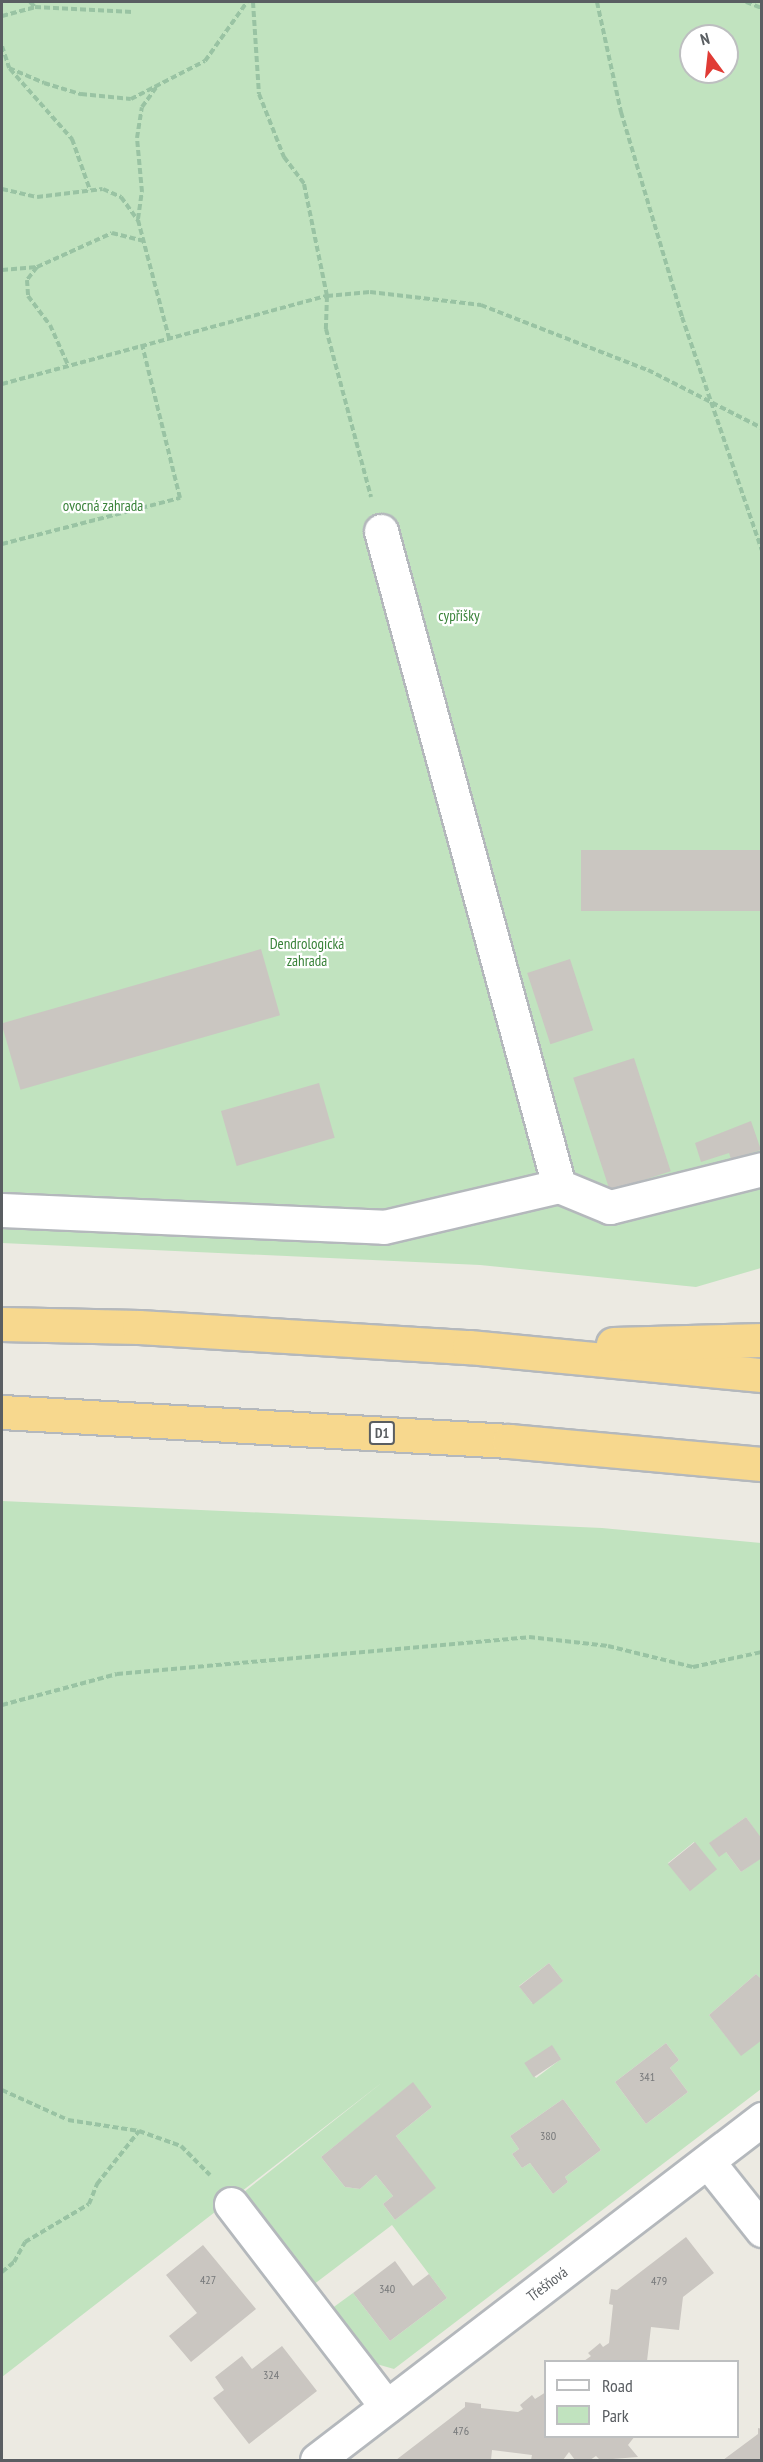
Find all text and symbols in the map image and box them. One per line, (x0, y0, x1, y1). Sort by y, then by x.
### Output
north arrow (679, 24, 739, 84)
text: N (698, 28, 712, 49)
park label: ovocná zahrada (63, 497, 143, 515)
park label: cypřišky (438, 607, 480, 625)
park label: Dendrologická zahrada (270, 934, 344, 969)
road number: D1 (368, 1422, 395, 1444)
house number: 341 (639, 2070, 655, 2084)
house number: 380 (540, 2129, 556, 2143)
street label: Třešňová (523, 2263, 571, 2305)
house number: 427 (200, 2273, 216, 2287)
house number: 479 (651, 2274, 667, 2288)
house number: 340 (379, 2282, 395, 2296)
legend (544, 2360, 739, 2438)
house number: 324 (263, 2368, 279, 2382)
text: Road (602, 2374, 633, 2397)
text: Park (602, 2404, 629, 2427)
house number: 476 (453, 2424, 469, 2438)

